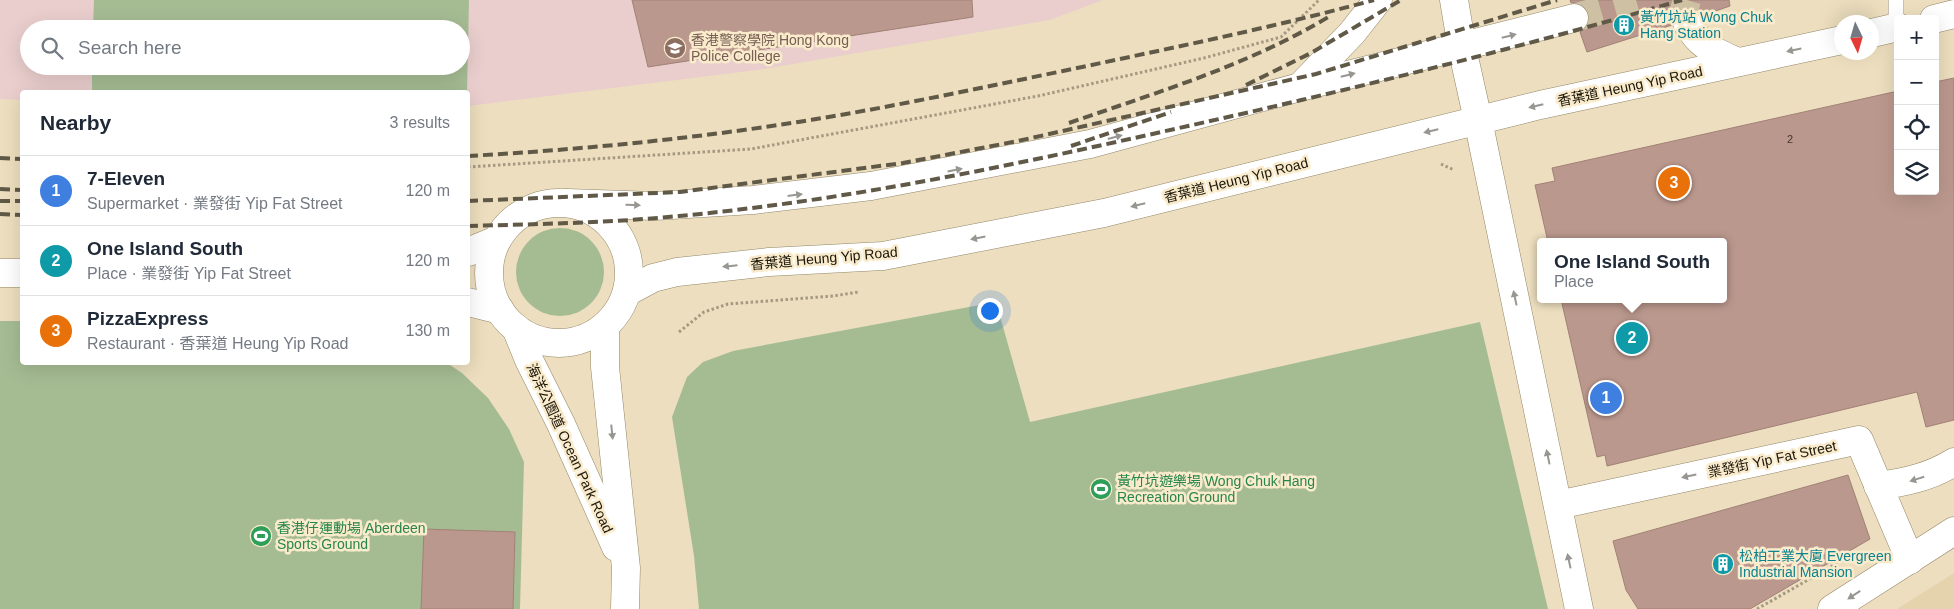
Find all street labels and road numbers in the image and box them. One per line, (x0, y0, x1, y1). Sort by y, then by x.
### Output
street label: 香葉道 Heung Yip Road (1556, 63, 1704, 109)
street label: 香葉道 Heung Yip Road (1162, 154, 1310, 206)
street label: 香葉道 Heung Yip Road (750, 244, 898, 272)
street label: 海洋公園道 Ocean Park Road (524, 361, 616, 535)
street label: 業發街 Yip Fat Street (1706, 438, 1838, 480)

